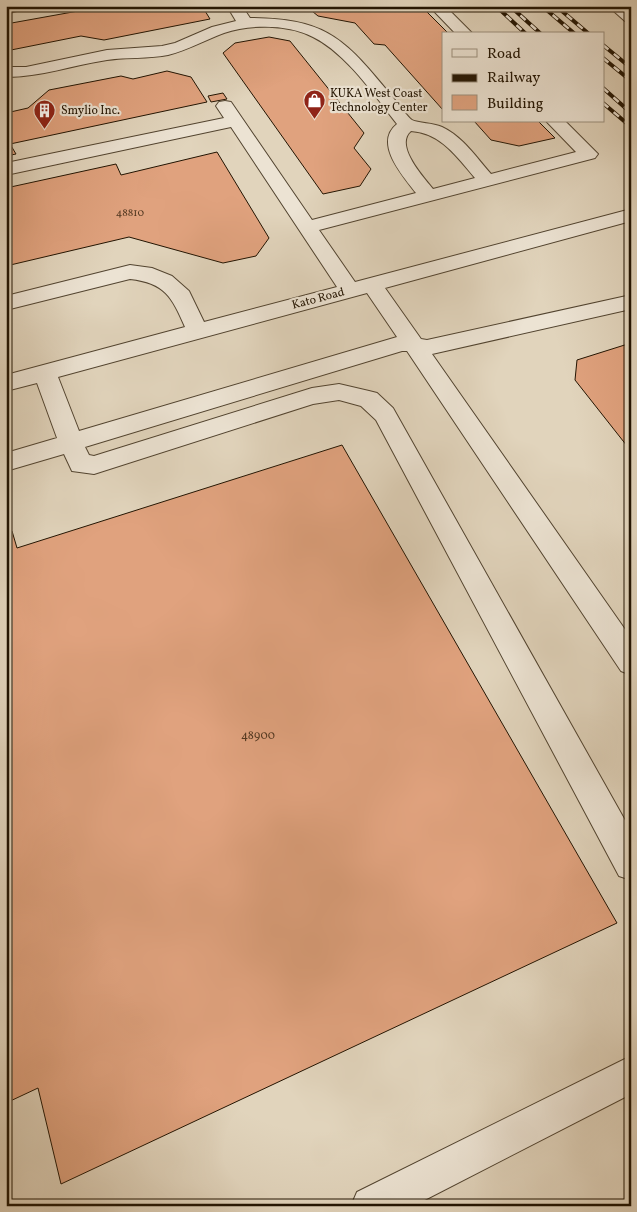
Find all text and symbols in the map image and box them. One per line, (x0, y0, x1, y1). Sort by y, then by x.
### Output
legend (442, 32, 604, 122)
text: Road (487, 44, 521, 65)
text: Railway (487, 68, 540, 89)
place label: KUKA West Coast Technology Center (330, 86, 428, 116)
shop icon: KUKA West Coast Technology Center (302, 88, 326, 119)
text: Building (487, 94, 544, 115)
building icon: Smylio Inc. (33, 98, 57, 129)
place label: Smylio Inc. (61, 103, 120, 119)
house number: 48810 (116, 206, 145, 221)
street label: Kato Road (290, 284, 347, 314)
house number: 48900 (241, 728, 275, 744)

